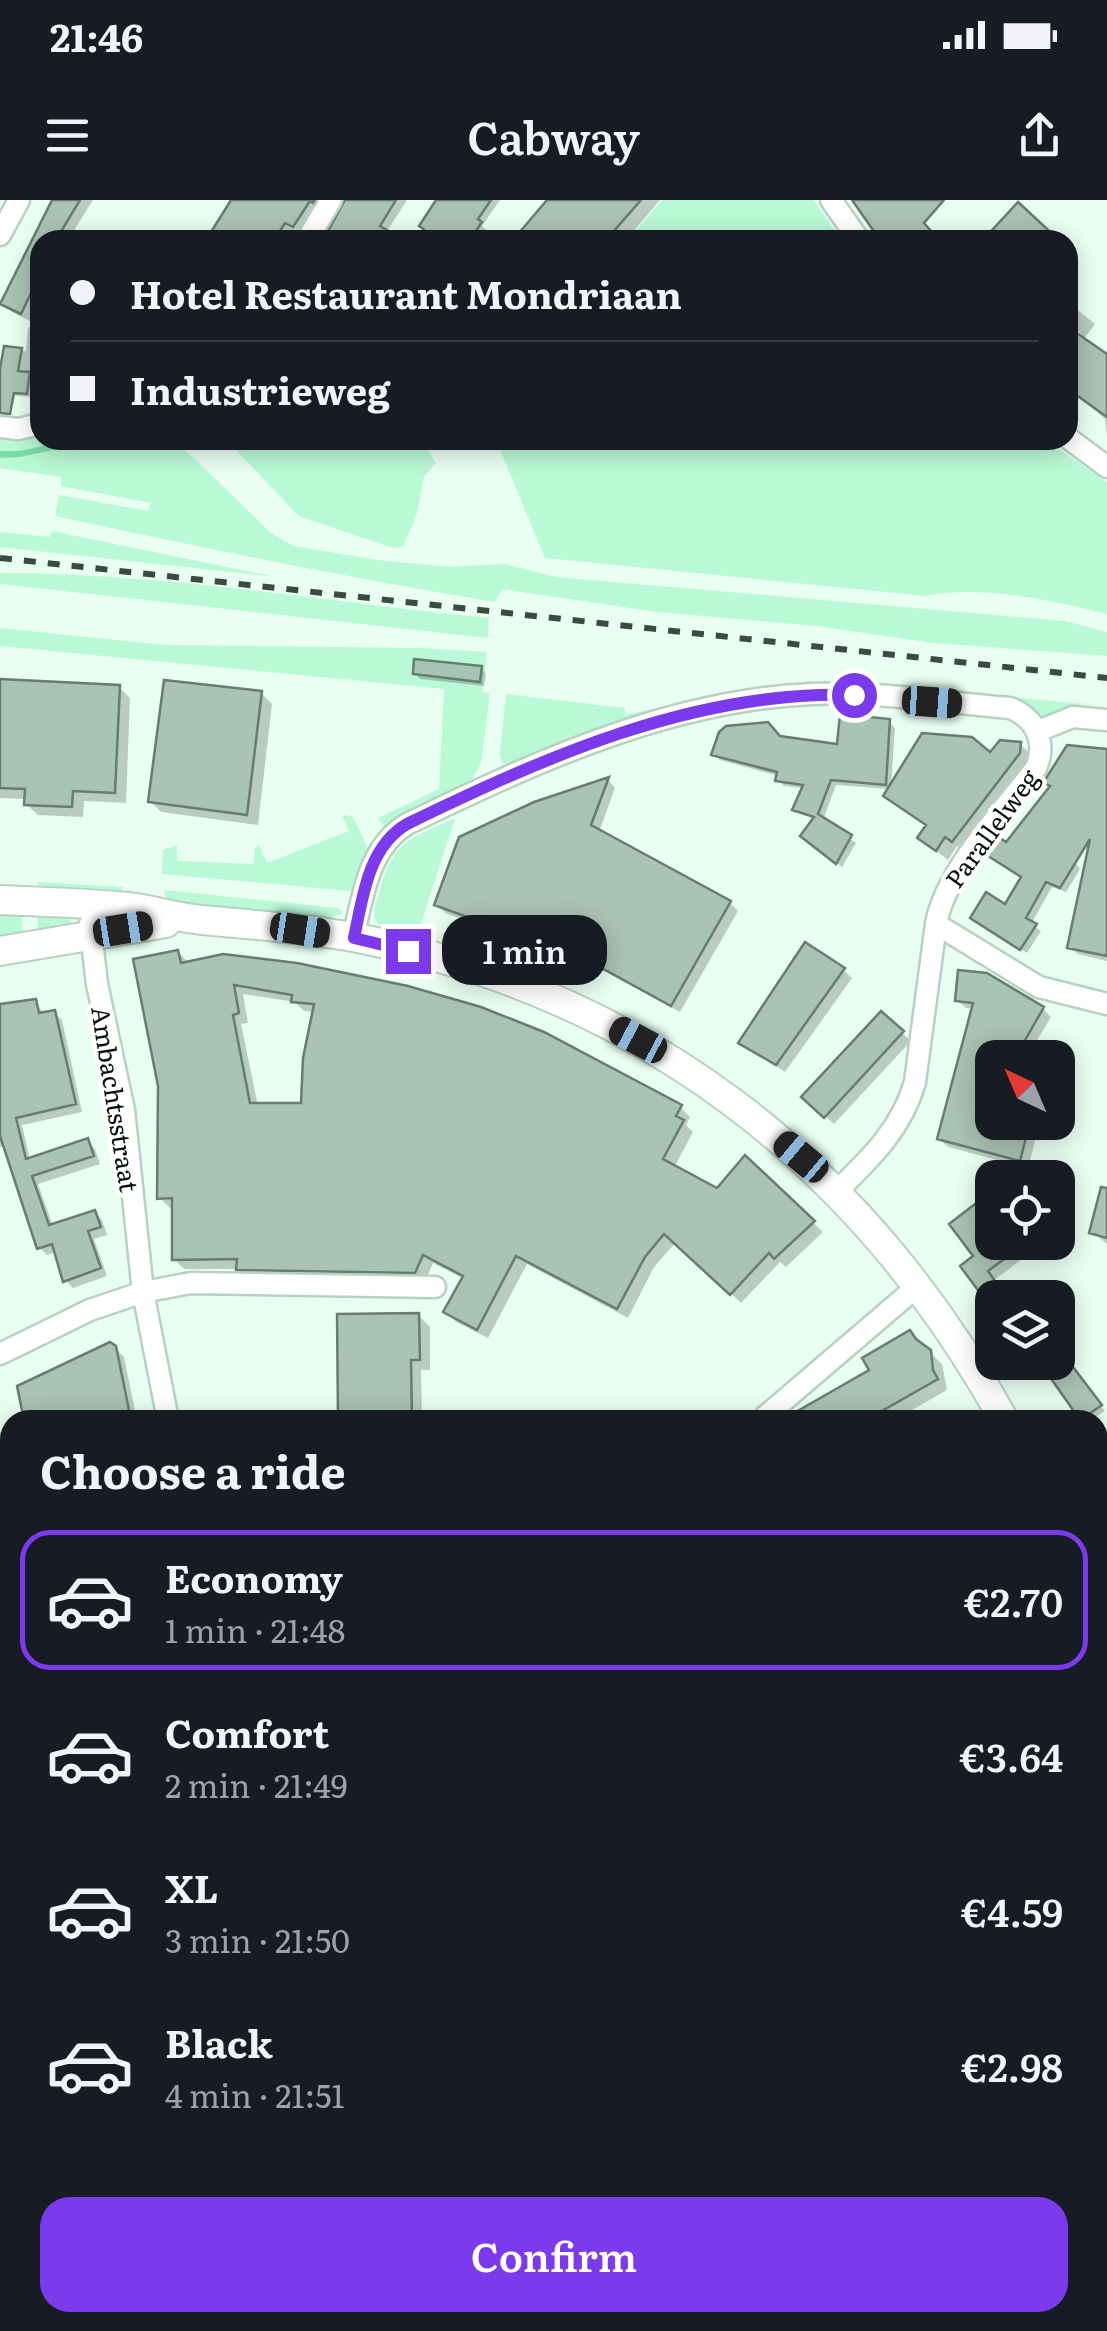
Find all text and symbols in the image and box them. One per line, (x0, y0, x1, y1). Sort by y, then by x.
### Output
text: 21:46 (50, 7, 143, 64)
text: Cabway (467, 102, 640, 169)
icon: menu (40, 108, 95, 163)
icon: share (1012, 108, 1067, 163)
text: Hotel Restaurant Mondriaan (130, 264, 682, 321)
text: Industrieweg (130, 360, 390, 417)
route start (832, 673, 877, 718)
car (901, 685, 963, 719)
street label: Parallelweg (935, 761, 1047, 895)
car (91, 909, 155, 949)
car (268, 910, 332, 950)
callout: 1 min (443, 916, 608, 986)
text: 1 min (482, 926, 567, 974)
route end (386, 929, 431, 974)
street label: Ambachtsstraat (83, 1003, 149, 1195)
car (604, 1013, 672, 1067)
north arrow (975, 1040, 1075, 1140)
map controls (975, 1040, 1075, 1380)
car (768, 1126, 834, 1188)
button: locate (975, 1160, 1075, 1260)
button: layers (975, 1280, 1075, 1380)
text: Choose a ride (40, 1436, 346, 1503)
text: Economy (165, 1548, 343, 1605)
icon: car (45, 1555, 135, 1645)
text: €2.70 (964, 1572, 1063, 1629)
text: 1 min · 21:48 (165, 1605, 345, 1653)
text: Comfort (165, 1703, 329, 1760)
icon: car (45, 1710, 135, 1800)
text: €3.64 (960, 1727, 1063, 1784)
text: 2 min · 21:49 (165, 1760, 348, 1808)
text: XL (165, 1858, 218, 1915)
icon: car (45, 1865, 135, 1955)
text: €4.59 (961, 1882, 1063, 1939)
text: 3 min · 21:50 (165, 1915, 350, 1963)
text: Black (165, 2013, 273, 2070)
icon: car (45, 2020, 135, 2110)
text: €2.98 (961, 2037, 1063, 2094)
text: 4 min · 21:51 (165, 2070, 345, 2118)
button: Confirm (40, 2197, 1068, 2312)

